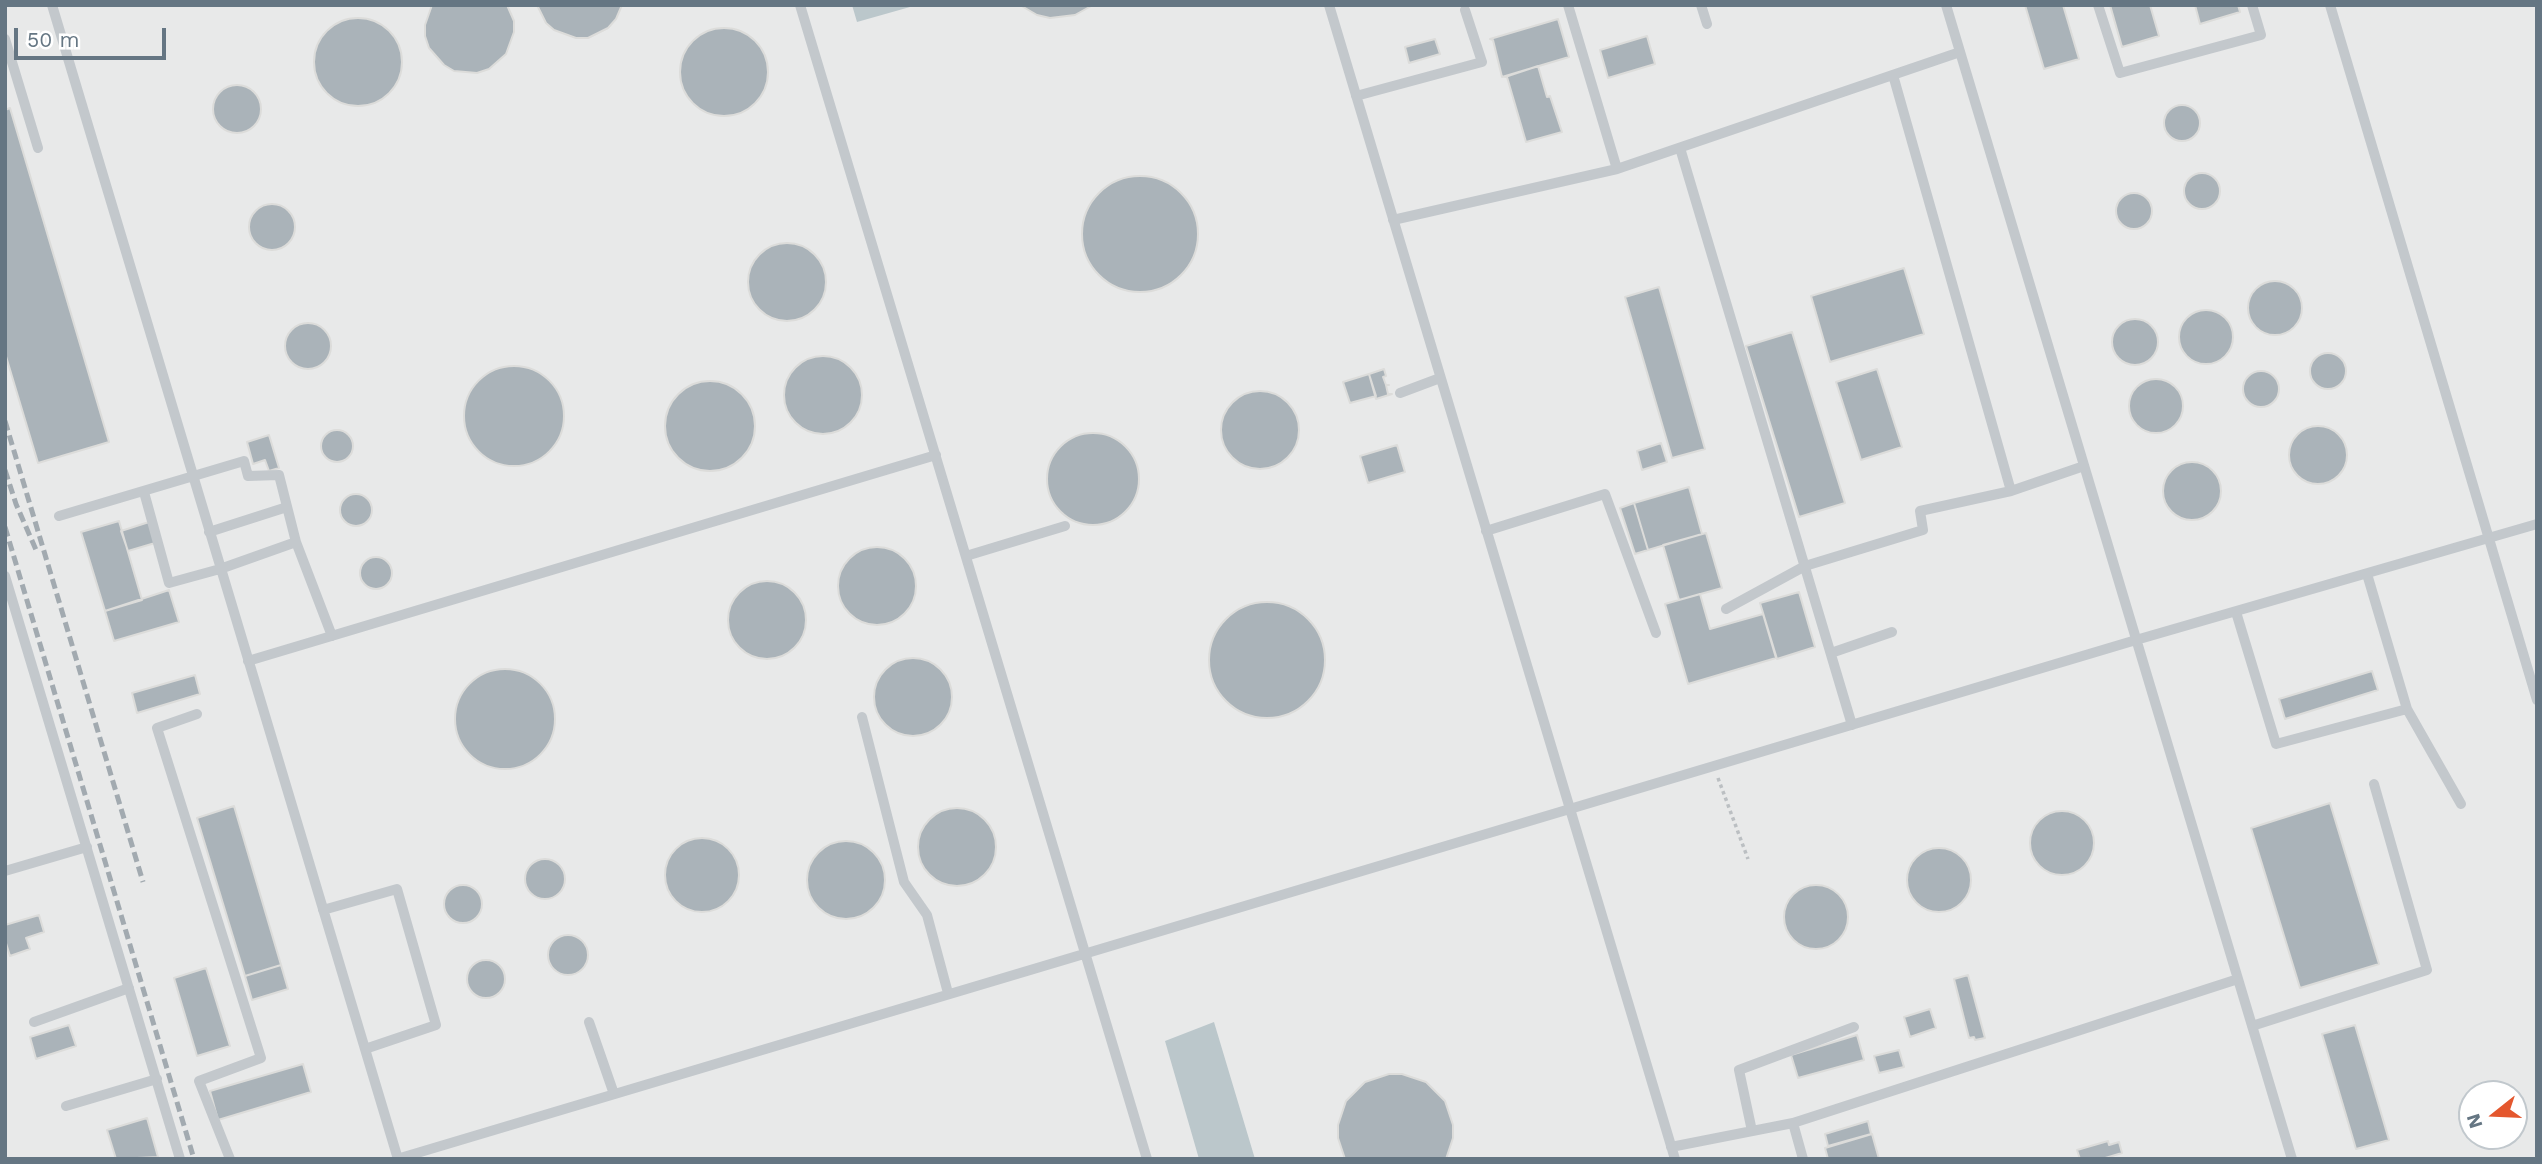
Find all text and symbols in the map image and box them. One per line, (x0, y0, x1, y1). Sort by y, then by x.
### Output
scale bar (18, 14, 170, 58)
text: 50 m (27, 27, 79, 52)
north arrow (2458, 1080, 2528, 1150)
text: N (2461, 1111, 2488, 1131)

